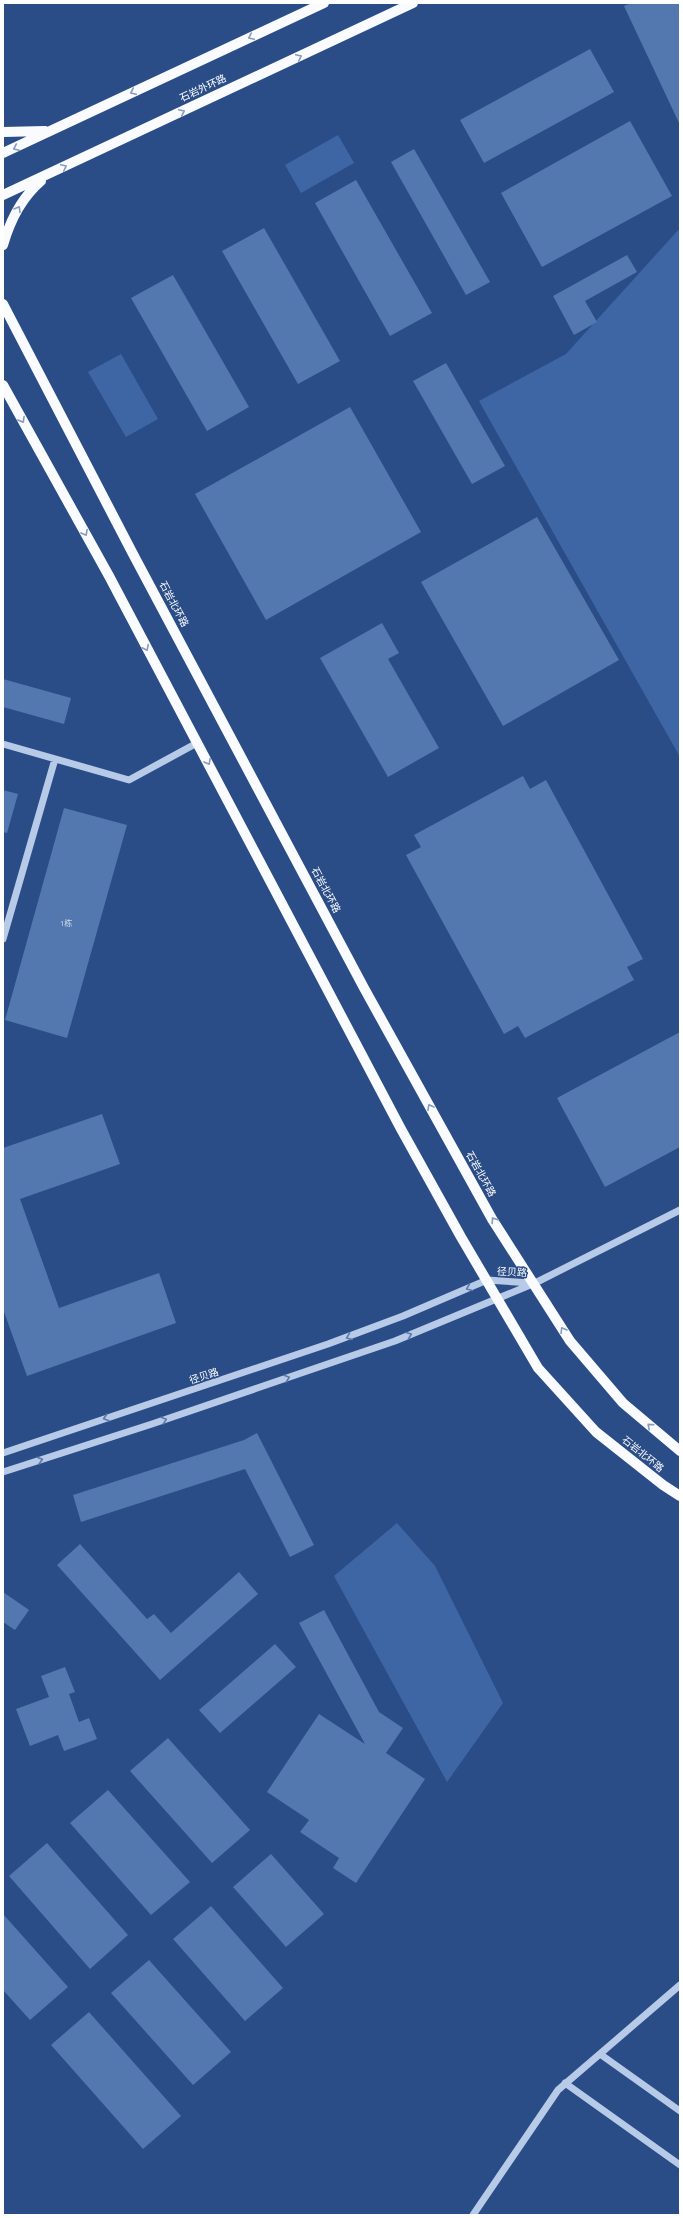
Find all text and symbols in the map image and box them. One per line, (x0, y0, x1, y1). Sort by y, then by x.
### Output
one-way arrow (248, 32, 255, 40)
one-way arrow (295, 54, 303, 62)
street label: 石岩外环路 (178, 72, 228, 104)
one-way arrow (130, 87, 138, 95)
one-way arrow (177, 109, 185, 117)
one-way arrow (12, 143, 19, 151)
one-way arrow (60, 164, 67, 172)
one-way arrow (13, 206, 20, 213)
one-way arrow (17, 415, 24, 423)
one-way arrow (81, 529, 88, 536)
street label: 石岩北环路 (157, 579, 191, 629)
one-way arrow (142, 644, 149, 651)
one-way arrow (203, 758, 211, 765)
street label: 石岩北环路 (309, 865, 343, 915)
house number: 1栋 (60, 918, 72, 928)
one-way arrow (428, 1104, 435, 1111)
street label: 石岩北环路 (464, 1149, 498, 1199)
one-way arrow (491, 1217, 498, 1224)
street label: 径贝路 (497, 1266, 527, 1278)
one-way arrow (466, 1283, 474, 1291)
one-way arrow (561, 1327, 568, 1334)
one-way arrow (345, 1332, 352, 1340)
one-way arrow (405, 1332, 413, 1340)
street label: 径贝路 (188, 1366, 220, 1386)
one-way arrow (283, 1374, 290, 1382)
one-way arrow (103, 1414, 110, 1422)
one-way arrow (160, 1417, 167, 1425)
one-way arrow (647, 1424, 654, 1431)
street label: 石岩北环路 (620, 1434, 666, 1474)
one-way arrow (36, 1456, 43, 1465)

